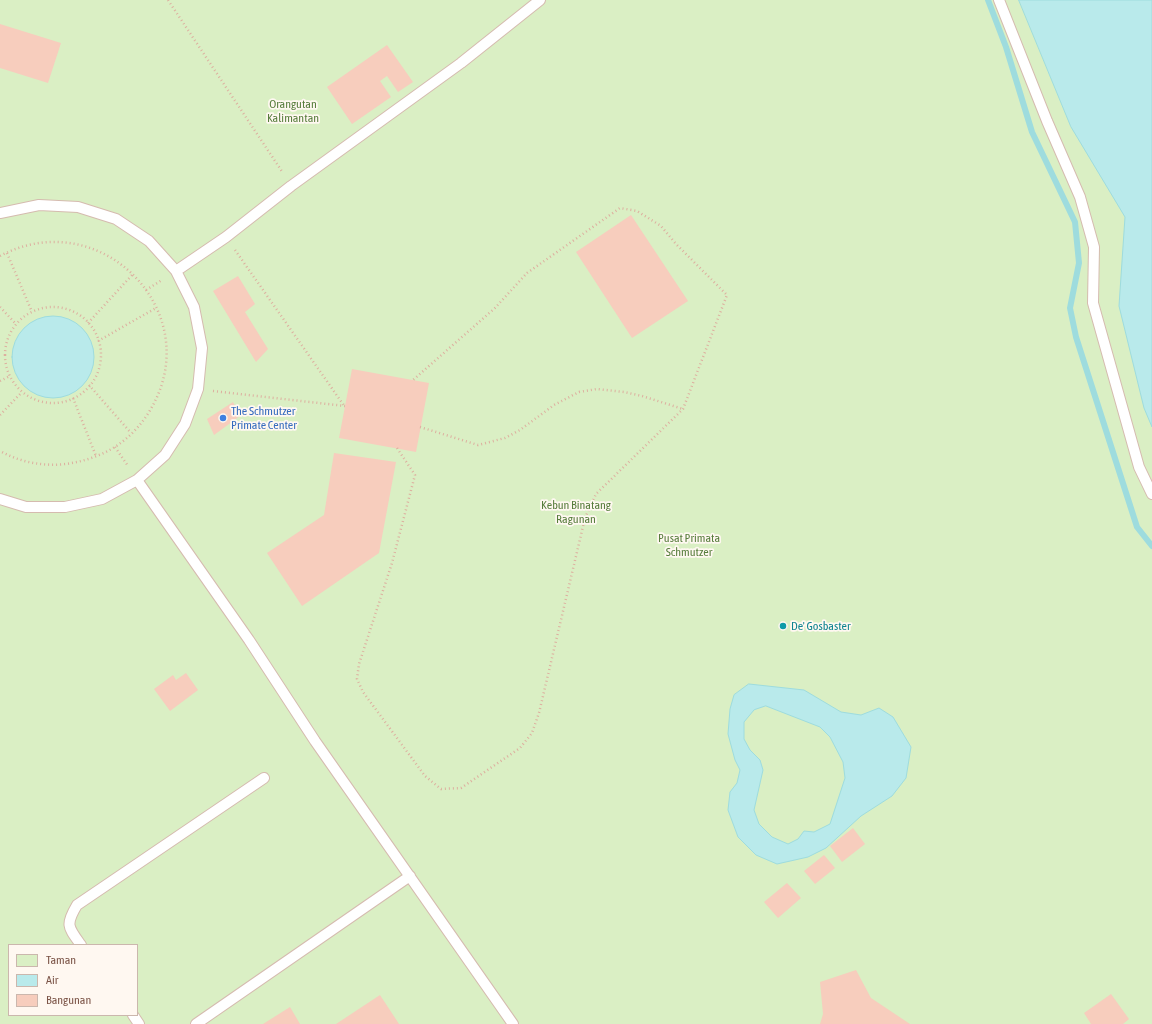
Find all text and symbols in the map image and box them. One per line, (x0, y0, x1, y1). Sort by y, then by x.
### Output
park label: Orangutan Kalimantan (267, 97, 319, 125)
place label: The Schmutzer Primate Center (231, 404, 297, 432)
marker: The Schmutzer Primate Center (218, 413, 228, 423)
park label: Kebun Binatang Ragunan (541, 498, 611, 526)
park label: Pusat Primata Schmutzer (658, 531, 720, 559)
place label: De' Gosbaster (791, 619, 850, 633)
marker: De' Gosbaster (778, 621, 788, 631)
legend (8, 944, 138, 1016)
text: Taman (46, 953, 76, 967)
text: Air (46, 973, 58, 987)
text: Bangunan (46, 993, 91, 1007)

